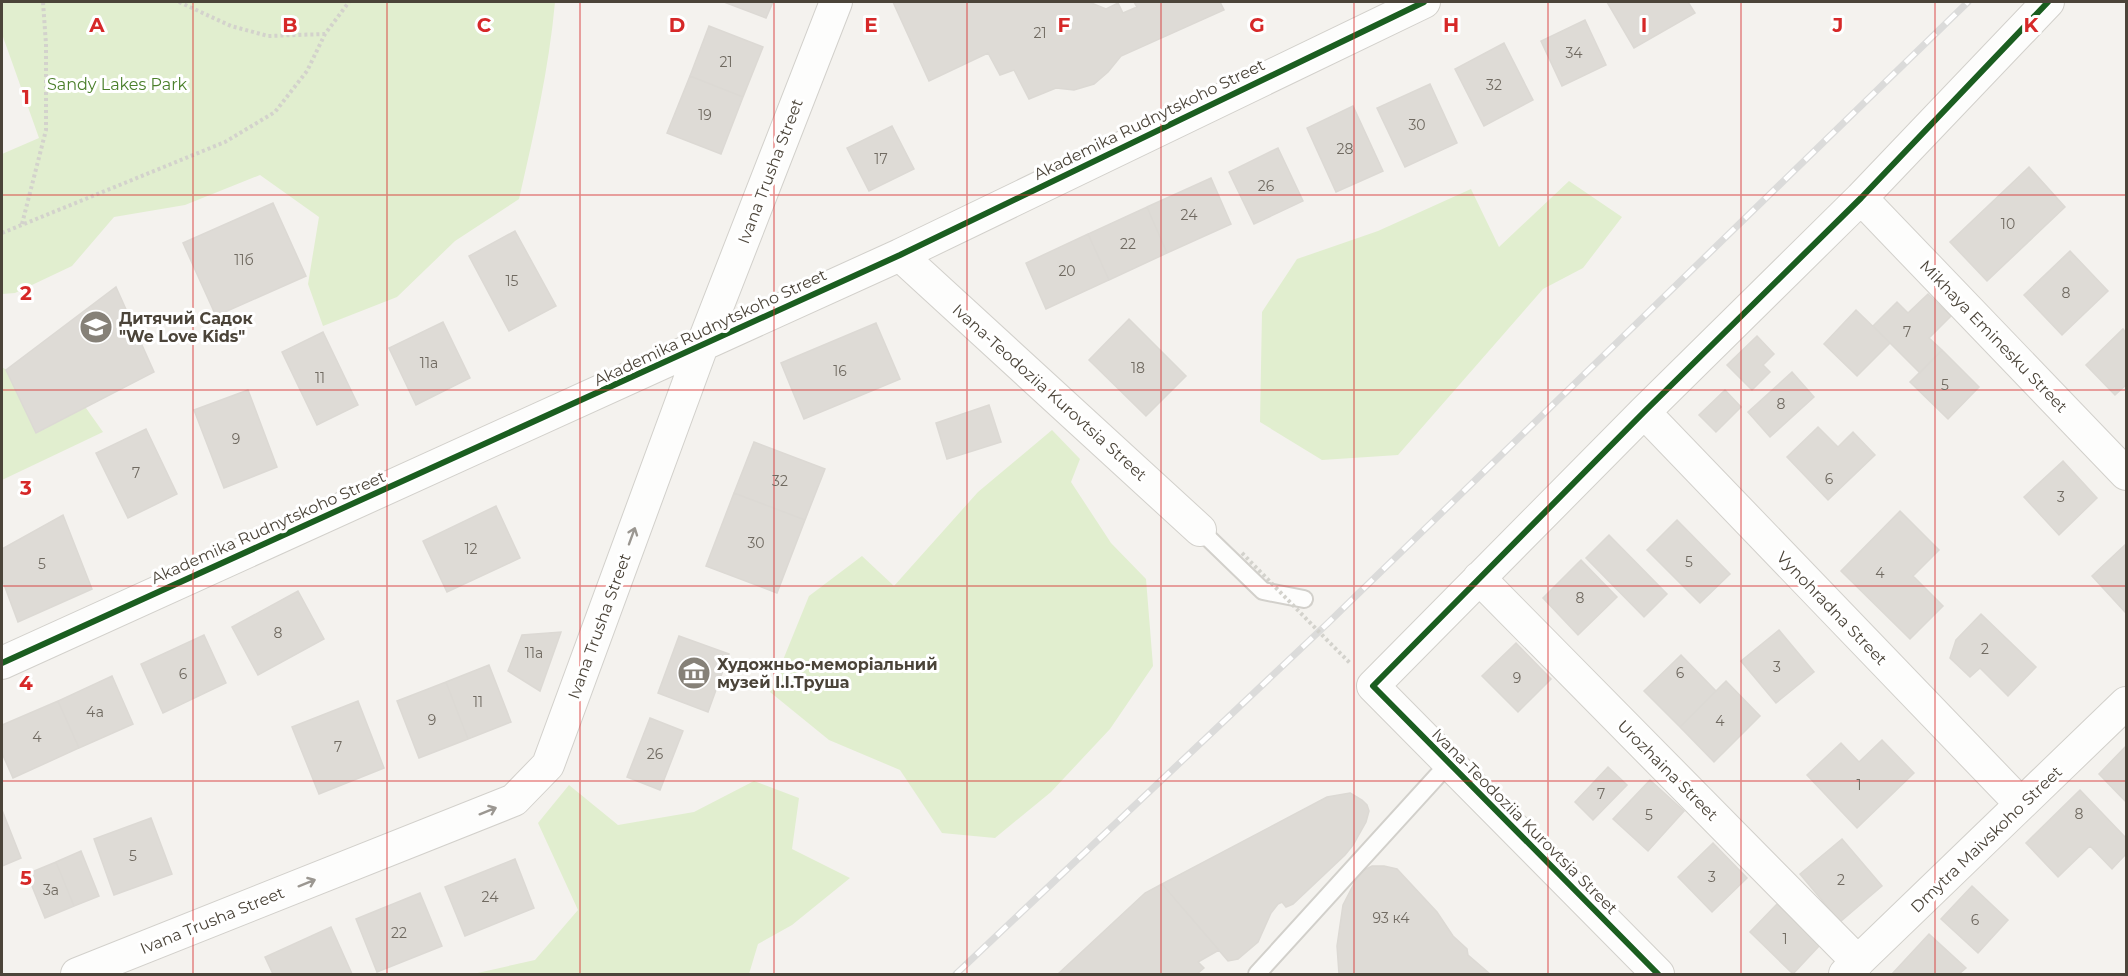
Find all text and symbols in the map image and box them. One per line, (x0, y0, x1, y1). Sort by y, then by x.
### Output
text: A (88, 13, 105, 37)
text: B (282, 13, 298, 37)
text: C (477, 13, 492, 37)
text: D (669, 13, 685, 37)
text: E (864, 13, 878, 37)
text: F (1058, 13, 1071, 37)
text: G (1249, 13, 1265, 37)
text: H (1443, 13, 1459, 37)
text: I (1641, 13, 1647, 37)
text: J (1832, 13, 1843, 37)
text: K (2024, 13, 2040, 37)
house number: 21 (1033, 24, 1047, 42)
house number: 34 (1565, 44, 1583, 62)
house number: 21 (719, 53, 733, 71)
street label: Akademika Rudnytskoho Street (1031, 55, 1268, 184)
park label: Sandy Lakes Park (47, 75, 187, 94)
house number: 32 (1486, 76, 1502, 94)
text: 1 (22, 85, 30, 109)
street label: Ivana Trusha Street (734, 95, 807, 246)
house number: 19 (698, 106, 712, 124)
house number: 30 (1408, 116, 1426, 134)
house number: 28 (1337, 140, 1354, 158)
house number: 17 (874, 150, 888, 168)
house number: 26 (1258, 177, 1275, 195)
house number: 24 (1181, 206, 1198, 224)
house number: 10 (2001, 215, 2015, 233)
house number: 22 (1120, 235, 1136, 253)
house number: 11б (234, 251, 254, 269)
street label: Mikhaya Eminesku Street (1916, 256, 2072, 417)
house number: 20 (1058, 262, 1076, 280)
street label: Akademika Rudnytskoho Street (591, 265, 830, 390)
house number: 15 (506, 272, 519, 290)
text: 2 (20, 281, 32, 305)
house number: 8 (2062, 284, 2071, 302)
street label: Ivana-Teodoziia Kurovtsia Street (949, 300, 1151, 485)
school or university icon: Дитячий Садок "We Love Kids" (78, 309, 114, 345)
place label: Дитячий Садок "We Love Kids" (119, 309, 253, 346)
house number: 7 (1903, 323, 1911, 341)
house number: 11а (420, 354, 438, 372)
house number: 18 (1131, 359, 1145, 377)
house number: 16 (833, 362, 847, 380)
house number: 11 (315, 369, 325, 387)
house number: 5 (1941, 376, 1949, 394)
house number: 8 (1777, 395, 1786, 413)
house number: 9 (232, 430, 240, 448)
house number: 7 (132, 464, 140, 482)
street label: Akademika Rudnytskoho Street (148, 467, 389, 588)
house number: 6 (1825, 470, 1834, 488)
house number: 32 (772, 472, 788, 490)
text: 3 (19, 476, 32, 500)
house number: 3 (2057, 488, 2065, 506)
one-way arrow (628, 527, 639, 546)
house number: 30 (747, 534, 765, 552)
house number: 12 (464, 540, 478, 558)
street label: Vynohradna Street (1773, 548, 1891, 669)
street label: Ivana Trusha Street (564, 550, 635, 702)
house number: 5 (1685, 553, 1693, 571)
house number: 5 (38, 555, 46, 573)
house number: 4 (1875, 564, 1885, 582)
house number: 8 (1576, 589, 1585, 607)
house number: 8 (274, 624, 283, 642)
house number: 2 (1981, 640, 1989, 658)
house number: 11а (525, 644, 543, 662)
museum icon: Художньо-меморіальний музей І.І.Труша (676, 655, 712, 691)
place label: Художньо-меморіальний музей І.І.Труша (717, 655, 938, 692)
house number: 3 (1773, 658, 1781, 676)
house number: 6 (1676, 664, 1685, 682)
house number: 6 (179, 665, 188, 683)
house number: 9 (1513, 669, 1521, 687)
text: 4 (19, 671, 33, 695)
house number: 11 (473, 693, 483, 711)
house number: 4а (86, 703, 104, 721)
house number: 9 (428, 711, 436, 729)
house number: 4 (1715, 712, 1725, 730)
street label: Urozhaina Street (1613, 716, 1722, 825)
street label: Ivana-Teodoziia Kurovtsia Street (1428, 725, 1622, 919)
house number: 4 (32, 728, 42, 746)
house number: 7 (334, 738, 342, 756)
house number: 26 (647, 745, 664, 763)
street label: Dmytra Maivskoho Street (1907, 762, 2066, 917)
house number: 1 (1856, 776, 1862, 794)
house number: 7 (1597, 785, 1605, 803)
one-way arrow (478, 804, 497, 815)
house number: 8 (2075, 805, 2084, 823)
house number: 5 (1645, 806, 1653, 824)
house number: 5 (129, 847, 137, 865)
text: 5 (20, 866, 32, 890)
house number: 3 (1708, 868, 1716, 886)
house number: 2 (1837, 871, 1845, 889)
one-way arrow (297, 877, 316, 888)
house number: 3а (43, 881, 59, 899)
street label: Ivana Trusha Street (137, 883, 288, 958)
house number: 24 (482, 888, 499, 906)
house number: 93 к4 (1373, 909, 1410, 927)
house number: 6 (1971, 911, 1980, 929)
house number: 22 (391, 924, 407, 942)
house number: 1 (1782, 930, 1788, 948)

